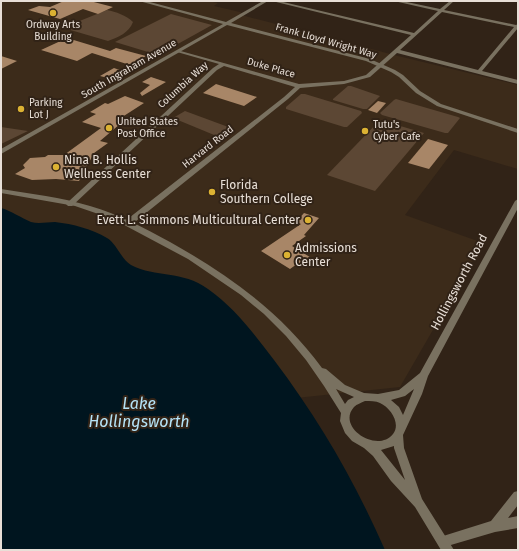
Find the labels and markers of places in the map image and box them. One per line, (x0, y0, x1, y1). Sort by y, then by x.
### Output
marker: Ordway Arts Building (48, 8, 58, 18)
place label: Ordway Arts Building (26, 19, 80, 43)
place label: Parking Lot J (29, 97, 63, 121)
marker: Parking Lot J (16, 104, 26, 114)
place label: United States Post Office (117, 116, 178, 140)
place label: Tutu's Cyber Cafe (373, 119, 421, 143)
marker: United States Post Office (104, 123, 114, 133)
marker: Tutu's Cyber Cafe (360, 126, 370, 136)
place label: Nina B. Hollis Wellness Center (64, 153, 151, 181)
marker: Nina B. Hollis Wellness Center (51, 162, 61, 172)
place label: Florida Southern College (220, 178, 313, 206)
marker: Florida Southern College (207, 187, 217, 197)
place label: Evett L. Simmons Multicultural Center (97, 213, 300, 227)
marker: Evett L. Simmons Multicultural Center (303, 215, 313, 225)
place label: Admissions Center (295, 241, 357, 269)
marker: Admissions Center (282, 250, 292, 260)

